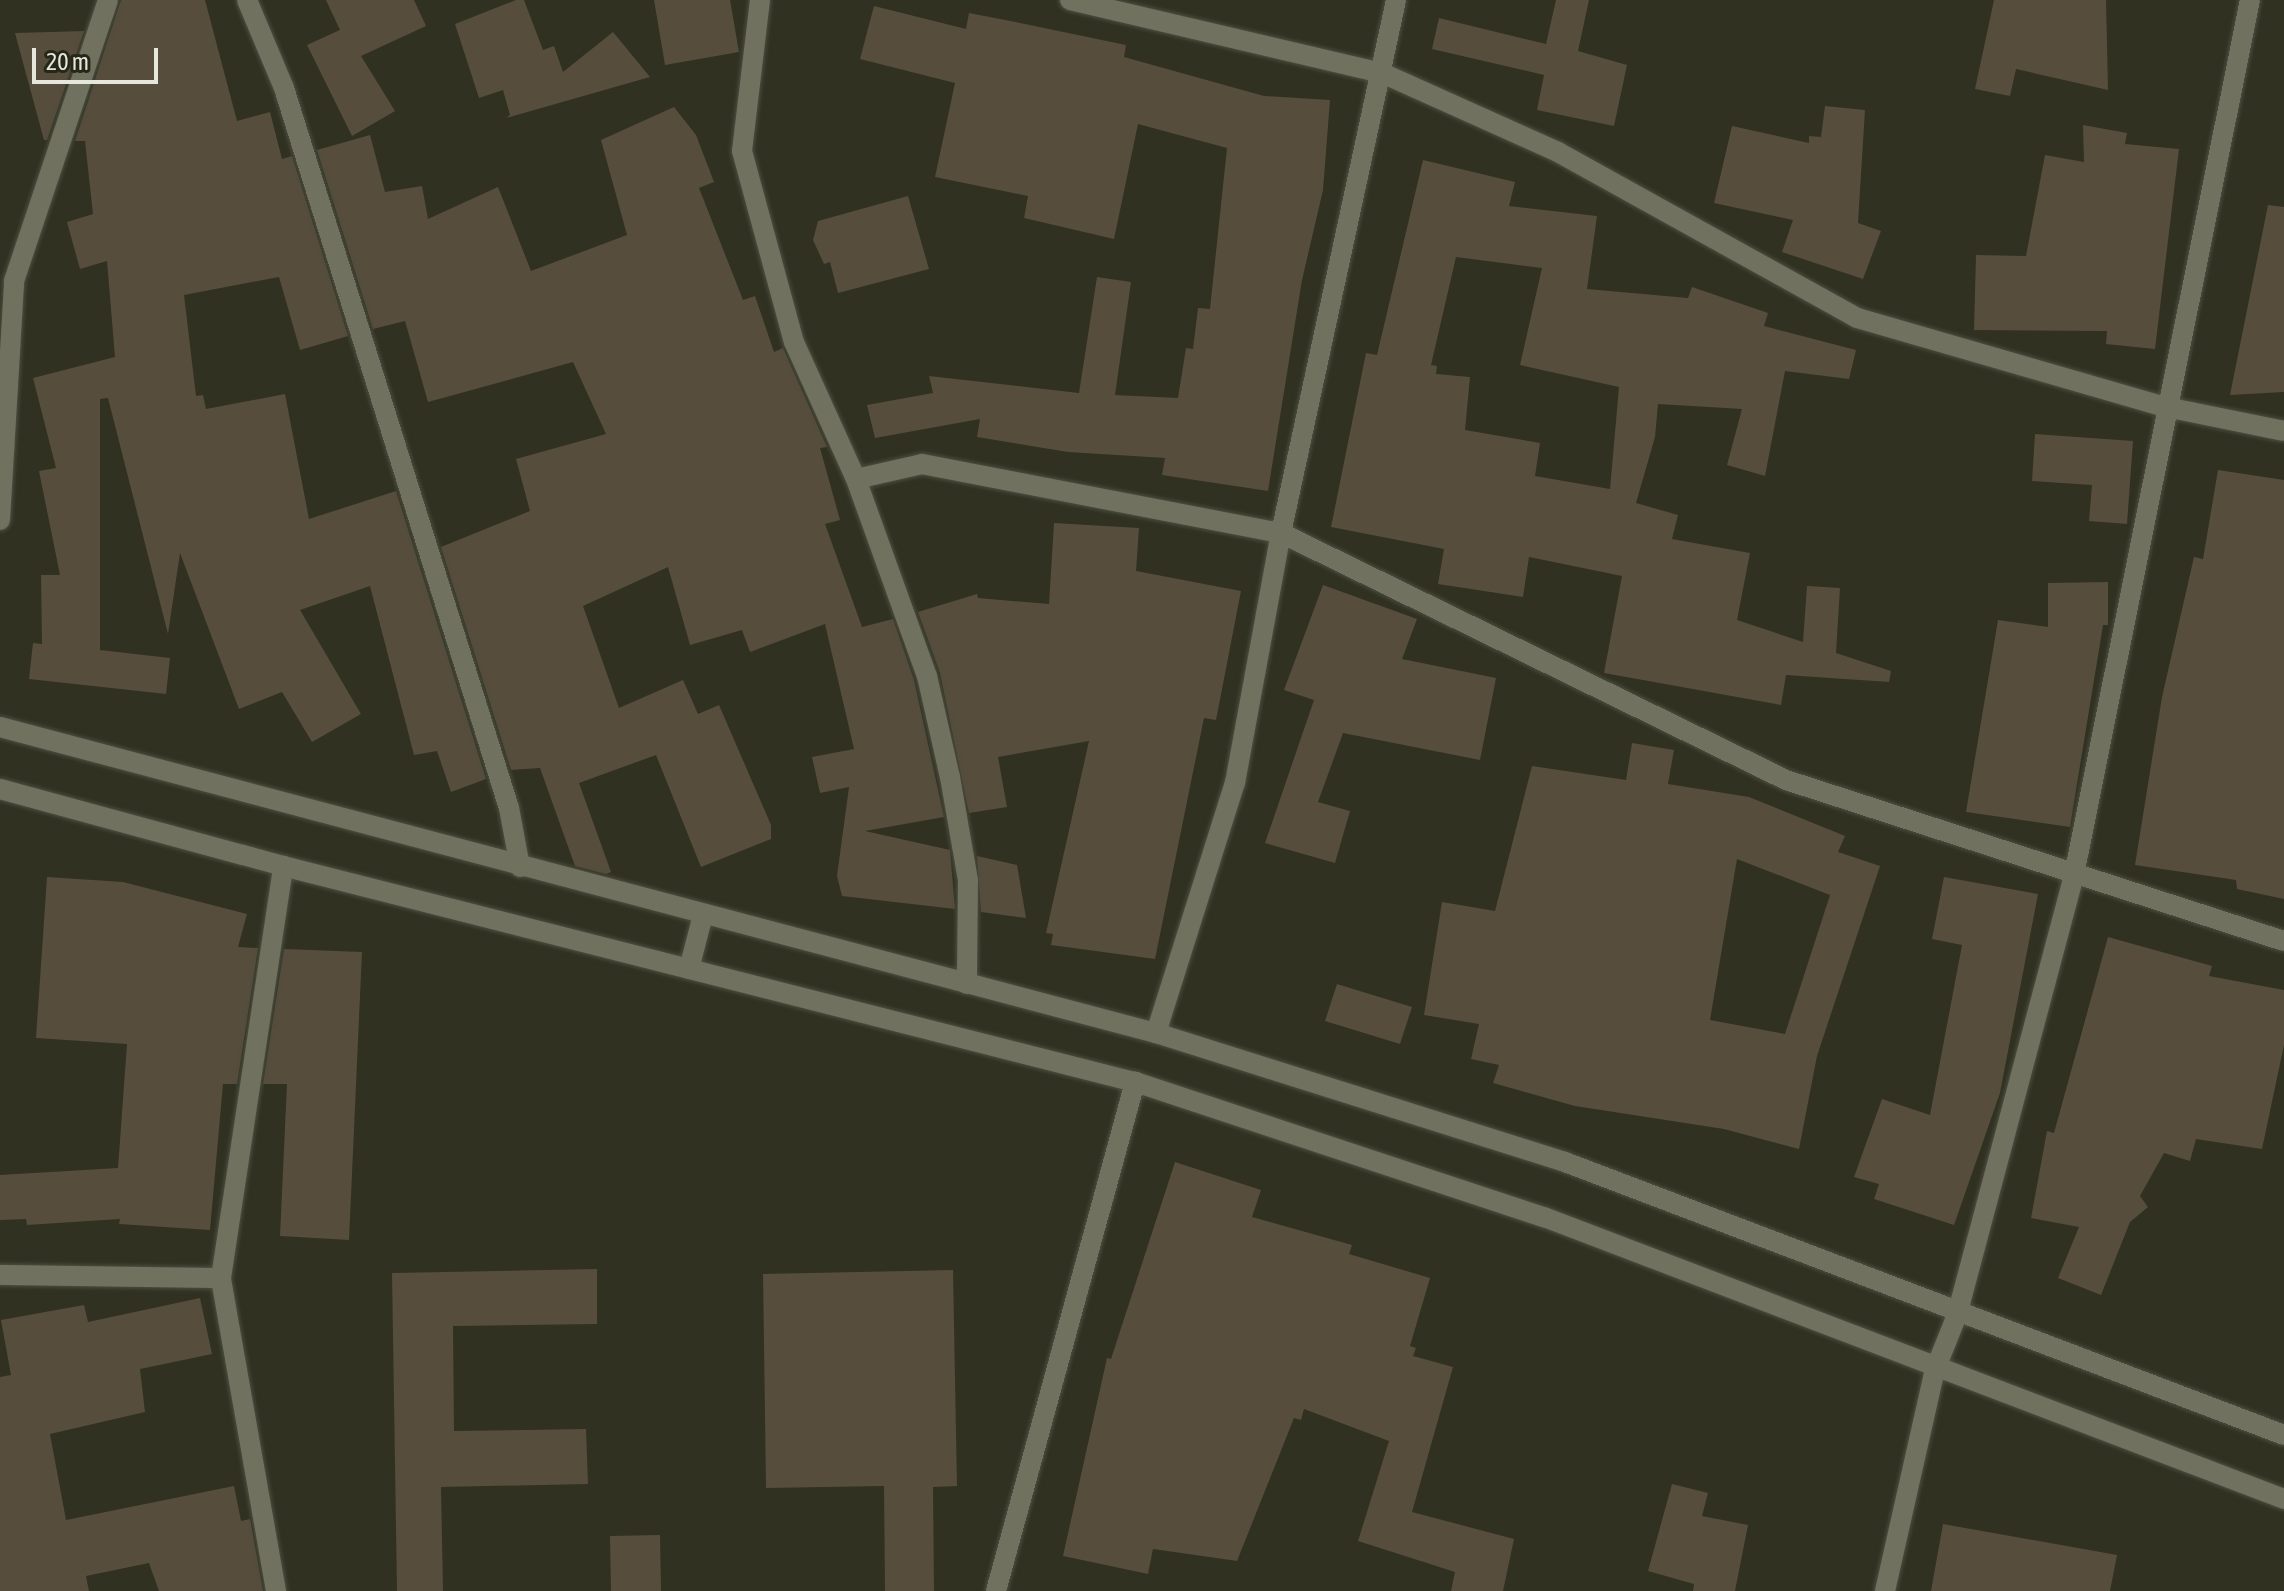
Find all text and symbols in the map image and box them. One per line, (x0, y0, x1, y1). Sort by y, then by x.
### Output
scale bar (36, 32, 162, 82)
text: 20 m (46, 48, 89, 75)

